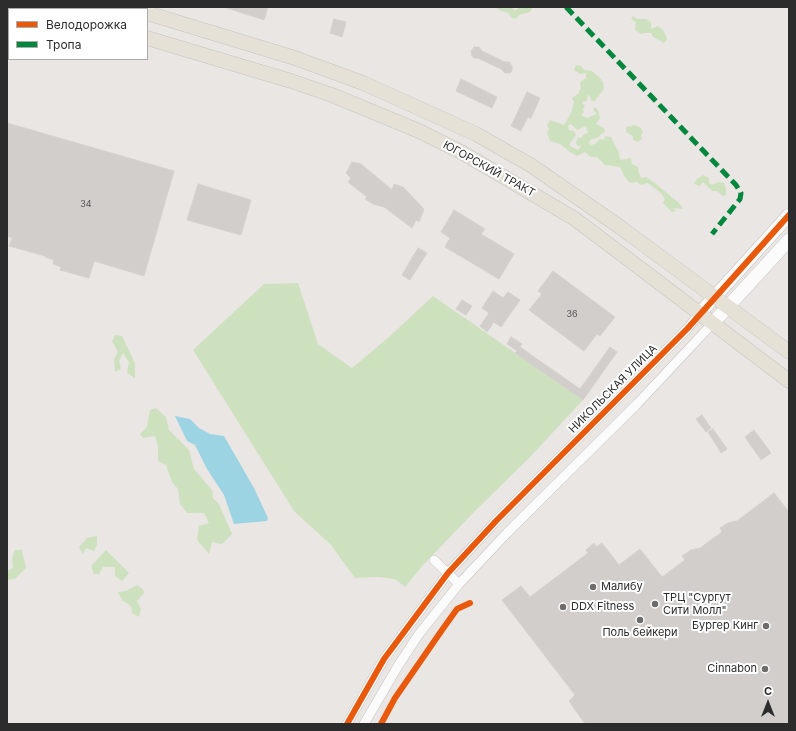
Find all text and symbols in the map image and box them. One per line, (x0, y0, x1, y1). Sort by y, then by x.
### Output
legend (8, 8, 148, 60)
text: Велодорожка (46, 17, 127, 32)
text: Тропа (46, 37, 81, 52)
street label: ЮГОРСКИЙ ТРАКТ (441, 138, 537, 200)
house number: 34 (80, 199, 92, 209)
house number: 36 (566, 309, 578, 319)
street label: НИКОЛЬСКАЯ УЛИЦА (566, 342, 660, 436)
place label: Малибу (601, 580, 643, 594)
marker: Малибу (588, 582, 598, 592)
place label: ТРЦ "Сургут Сити Молл" (663, 591, 731, 617)
marker: ТРЦ "Сургут Сити Молл" (650, 599, 660, 609)
place label: DDX Fitness (571, 600, 634, 614)
marker: DDX Fitness (558, 602, 568, 612)
marker: Поль бейкери (635, 615, 645, 625)
place label: Бургер Кинг (692, 619, 758, 633)
marker: Бургер Кинг (761, 621, 771, 631)
place label: Поль бейкери (602, 626, 678, 640)
place label: Cinnabon (707, 662, 757, 676)
marker: Cinnabon (760, 664, 770, 674)
north arrow (748, 683, 788, 723)
text: С (764, 684, 772, 698)

